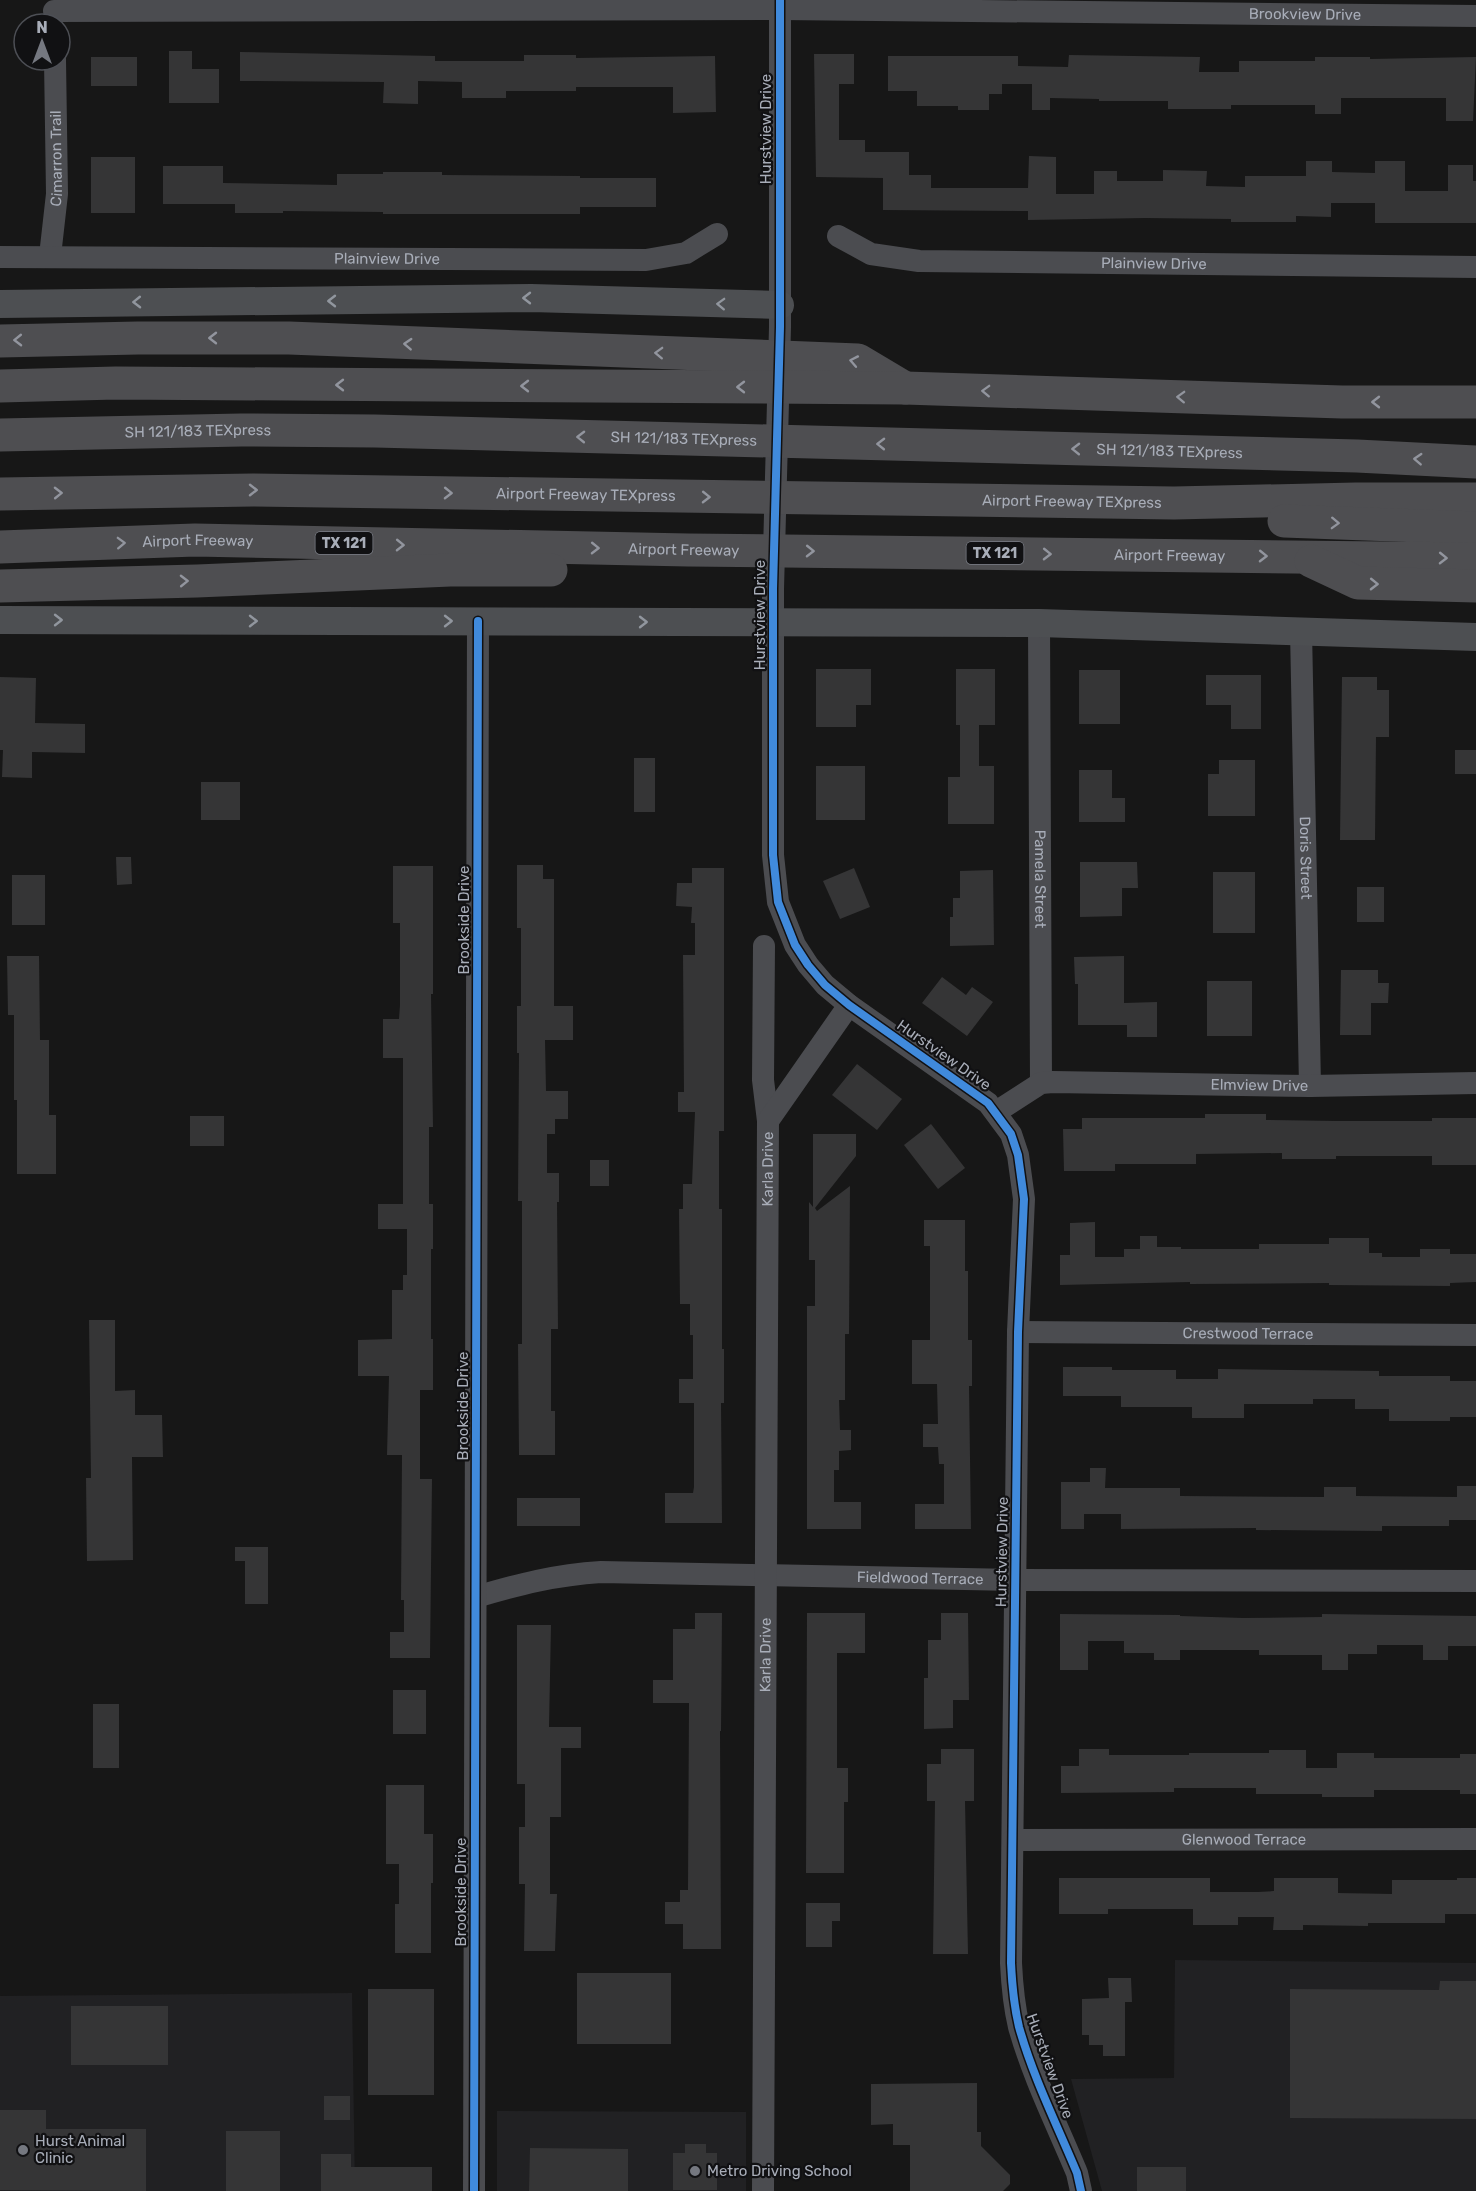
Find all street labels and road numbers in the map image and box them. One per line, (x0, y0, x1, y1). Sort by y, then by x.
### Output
street label: Brookview Drive (1249, 5, 1361, 24)
street label: Hurstview Drive (757, 74, 775, 184)
street label: Cimarron Trail (47, 110, 66, 207)
street label: Plainview Drive (334, 250, 440, 268)
street label: Plainview Drive (1101, 254, 1207, 273)
street label: SH 121/183 TEXpress (125, 421, 272, 441)
street label: SH 121/183 TEXpress (610, 428, 758, 450)
street label: SH 121/183 TEXpress (1096, 440, 1243, 462)
street label: Airport Freeway TEXpress (496, 484, 676, 505)
street label: Airport Freeway TEXpress (982, 491, 1162, 512)
street label: Airport Freeway (142, 531, 254, 551)
road number: TX 121 (316, 532, 372, 554)
street label: Airport Freeway (628, 540, 739, 560)
road number: TX 121 (966, 542, 1024, 564)
street label: Airport Freeway (1114, 546, 1225, 565)
street label: Hurstview Drive (751, 560, 769, 670)
street label: Doris Street (1296, 816, 1315, 900)
street label: Pamela Street (1031, 830, 1049, 928)
street label: Brookside Drive (455, 866, 473, 974)
street label: Hurstview Drive (894, 1016, 994, 1094)
street label: Elmview Drive (1210, 1075, 1308, 1095)
street label: Karla Drive (759, 1132, 777, 1206)
street label: Crestwood Terrace (1183, 1324, 1313, 1343)
street label: Brookside Drive (454, 1352, 472, 1460)
street label: Hurstview Drive (992, 1497, 1012, 1607)
street label: Fieldwood Terrace (857, 1568, 984, 1588)
street label: Karla Drive (756, 1618, 775, 1692)
street label: Glenwood Terrace (1182, 1830, 1306, 1849)
street label: Brookside Drive (452, 1838, 470, 1946)
street label: Hurstview Drive (1023, 2011, 1077, 2121)

